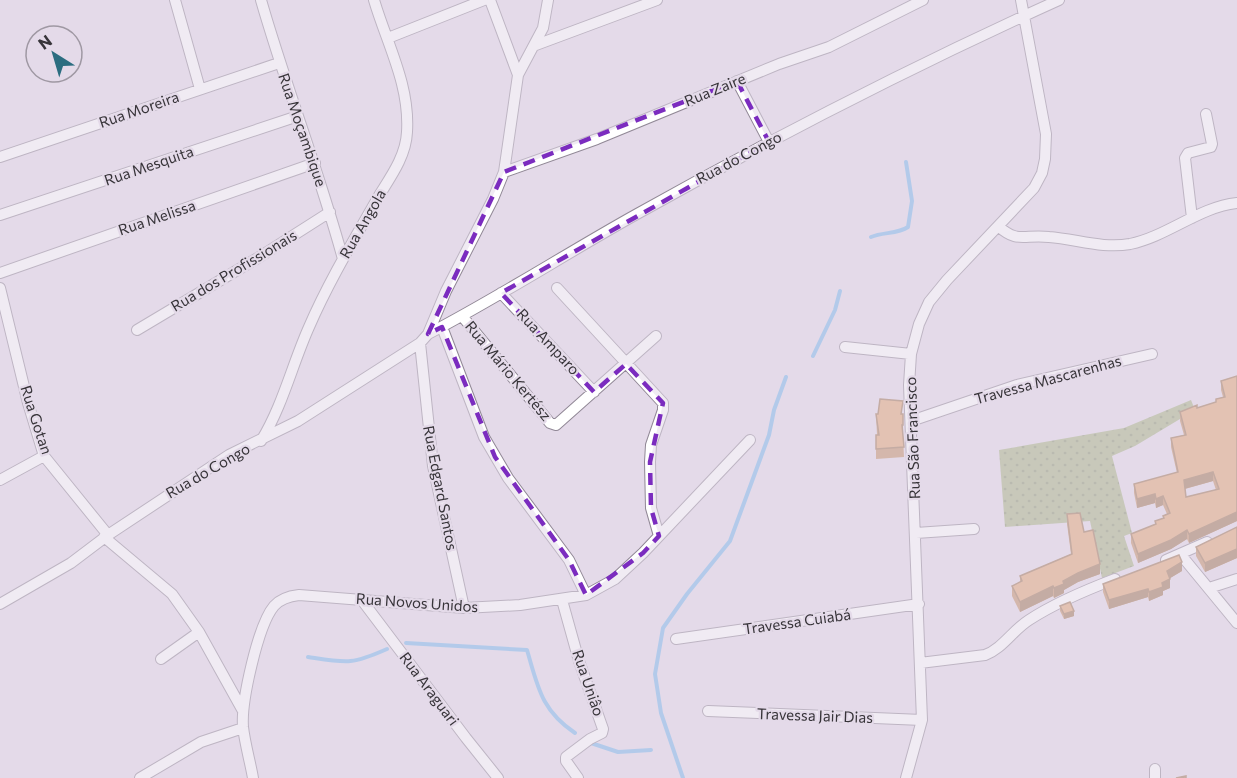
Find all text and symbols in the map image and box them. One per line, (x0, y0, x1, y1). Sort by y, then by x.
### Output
north arrow (24, 24, 84, 84)
text: N (34, 30, 55, 53)
street label: Rua Zaire (681, 69, 748, 109)
street label: Rua Moçambique (275, 71, 331, 189)
street label: Rua Moreira (96, 87, 181, 131)
street label: Rua do Congo (693, 127, 784, 187)
street label: Rua Mesquita (102, 141, 196, 189)
street label: Rua Angola (335, 186, 389, 261)
street label: Rua Melissa (116, 195, 198, 239)
street label: Rua dos Profissionais (167, 225, 300, 315)
street label: Rua Amparo (514, 304, 584, 378)
street label: Rua Mário Kertész (462, 317, 556, 424)
street label: Travessa Mascarenhas (972, 351, 1123, 407)
street label: Rua São Francisco (901, 376, 923, 500)
street label: Rua Gotan (17, 383, 57, 456)
street label: Rua Edgard Santos (420, 424, 462, 552)
street label: Rua do Congo (162, 439, 253, 502)
street label: Rua Novos Unidos (355, 589, 479, 615)
street label: Travessa Cuiabá (742, 605, 852, 637)
street label: Rua Uniâo (569, 647, 609, 718)
street label: Rua Araguari (396, 648, 463, 729)
street label: Travessa Jair Dias (757, 704, 874, 726)

